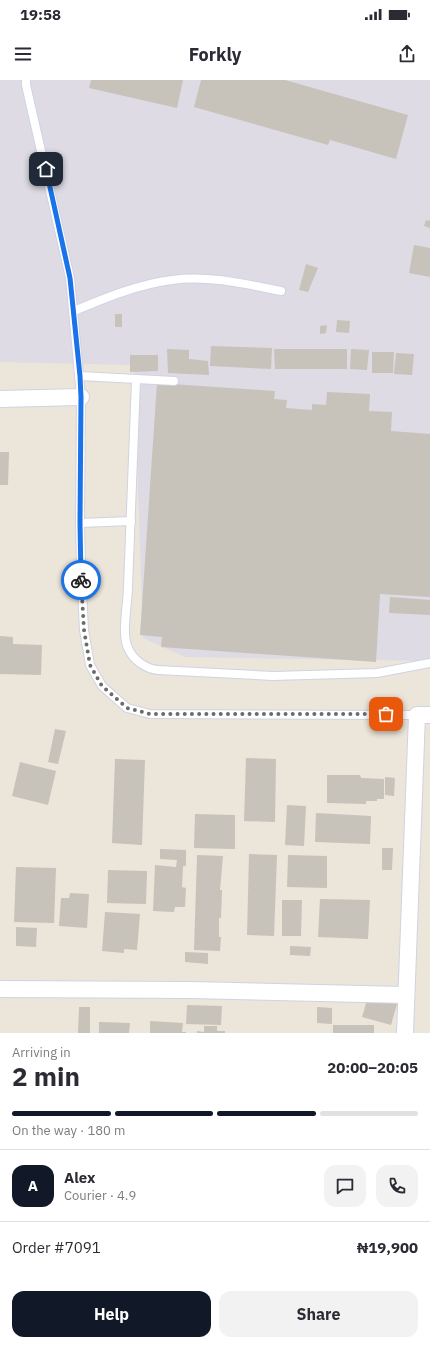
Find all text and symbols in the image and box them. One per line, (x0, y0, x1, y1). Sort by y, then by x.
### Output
text: 19:58 (20, 5, 61, 24)
icon: menu (12, 43, 34, 65)
text: Forkly (189, 43, 241, 66)
icon: share (396, 43, 418, 65)
pin (29, 152, 63, 186)
icon: home (35, 158, 57, 180)
courier (61, 560, 101, 600)
icon: bike (70, 569, 92, 591)
pin (369, 697, 403, 731)
icon: bag (375, 703, 397, 725)
text: Arriving in (12, 1044, 71, 1061)
text: 20:00–20:05 (327, 1058, 418, 1077)
text: 2 min (12, 1059, 80, 1093)
text: On the way · 180 m (12, 1122, 125, 1139)
button: chat (324, 1165, 366, 1207)
button: phone (376, 1165, 418, 1207)
text: Alex (64, 1168, 95, 1187)
text: A (28, 1176, 38, 1195)
text: Courier · 4.9 (64, 1187, 136, 1204)
text: Order #7091 (12, 1238, 101, 1257)
text: ₦19,900 (357, 1238, 418, 1257)
button: Help (12, 1291, 211, 1337)
button: Share (219, 1291, 418, 1337)

